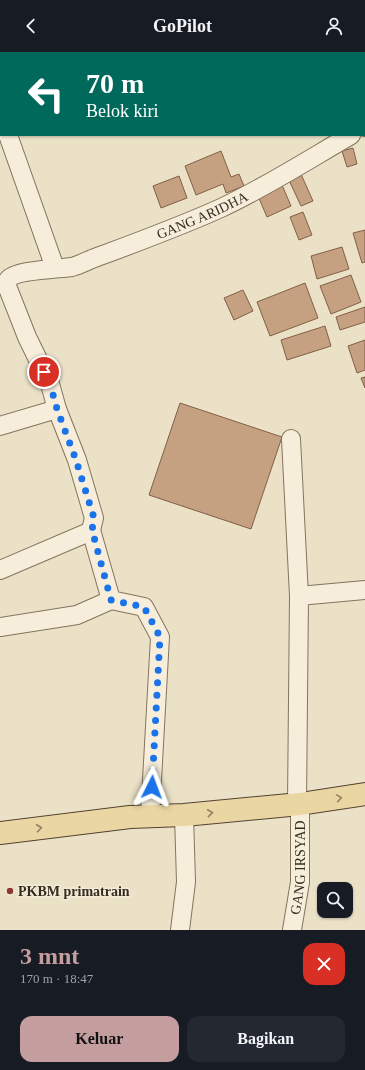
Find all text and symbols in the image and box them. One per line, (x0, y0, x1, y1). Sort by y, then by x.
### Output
icon: back (20, 15, 42, 37)
icon: person (323, 15, 345, 37)
text: GoPilot (153, 16, 212, 36)
icon: left (20, 68, 72, 120)
text: 70 m (86, 68, 144, 99)
text: Belok kiri (86, 101, 159, 121)
street label: GANG ARIDHA (155, 189, 251, 242)
pin (27, 355, 61, 389)
icon: arrive (33, 361, 55, 383)
position arrow (131, 766, 173, 808)
one-way arrow (336, 794, 342, 803)
one-way arrow (207, 808, 213, 817)
street label: GANG IRSYAD (288, 820, 308, 916)
one-way arrow (36, 824, 42, 833)
map controls (317, 882, 353, 918)
button: search (317, 882, 353, 918)
place label: PKBM primatrain (18, 884, 130, 899)
marker: PKBM primatrain (5, 886, 15, 896)
text: 3 mnt (20, 943, 79, 969)
button: close (303, 943, 345, 985)
text: 170 m · 18:47 (20, 971, 93, 986)
button: Keluar (20, 1016, 179, 1062)
button: Bagikan (187, 1016, 345, 1062)

